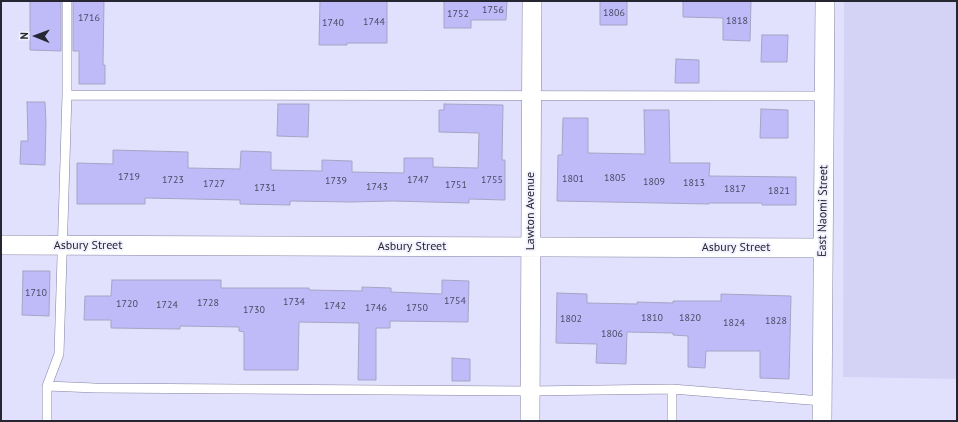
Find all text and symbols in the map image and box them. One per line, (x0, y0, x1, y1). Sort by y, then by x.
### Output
house number: 1756 (482, 4, 504, 16)
house number: 1806 (603, 7, 625, 19)
house number: 1752 (447, 8, 469, 20)
house number: 1716 (78, 12, 100, 24)
house number: 1818 (726, 15, 748, 27)
north arrow (16, 16, 56, 56)
house number: 1744 (363, 16, 385, 28)
house number: 1740 (322, 17, 344, 29)
text: N (17, 32, 31, 40)
street label: East Naomi Street (815, 165, 831, 257)
house number: 1719 (118, 171, 140, 183)
street label: Lawton Avenue (524, 172, 538, 250)
house number: 1805 (604, 172, 626, 184)
house number: 1801 (562, 173, 584, 185)
house number: 1723 (162, 174, 184, 186)
house number: 1747 (407, 174, 429, 186)
house number: 1755 (481, 174, 503, 186)
house number: 1739 (325, 175, 347, 187)
house number: 1809 (643, 176, 665, 188)
house number: 1813 (683, 177, 705, 189)
house number: 1727 (203, 178, 225, 190)
house number: 1751 (445, 179, 467, 191)
house number: 1743 (366, 181, 388, 193)
house number: 1731 (254, 182, 276, 194)
house number: 1817 (724, 183, 746, 195)
house number: 1821 (768, 185, 790, 197)
street label: Asbury Street (54, 239, 122, 253)
street label: Asbury Street (378, 240, 446, 254)
street label: Asbury Street (702, 241, 770, 255)
house number: 1710 (25, 287, 47, 299)
house number: 1754 (444, 295, 466, 307)
house number: 1734 (283, 296, 305, 308)
house number: 1728 (197, 297, 219, 309)
house number: 1720 (116, 298, 138, 310)
house number: 1724 (156, 299, 178, 311)
house number: 1742 (324, 300, 346, 312)
house number: 1746 (365, 302, 387, 314)
house number: 1750 (406, 302, 428, 314)
house number: 1730 (243, 304, 265, 316)
house number: 1810 (641, 312, 663, 324)
house number: 1820 (679, 312, 701, 324)
house number: 1802 (560, 313, 582, 325)
house number: 1828 (765, 315, 787, 327)
house number: 1824 (723, 317, 745, 329)
house number: 1806 (601, 328, 623, 340)

